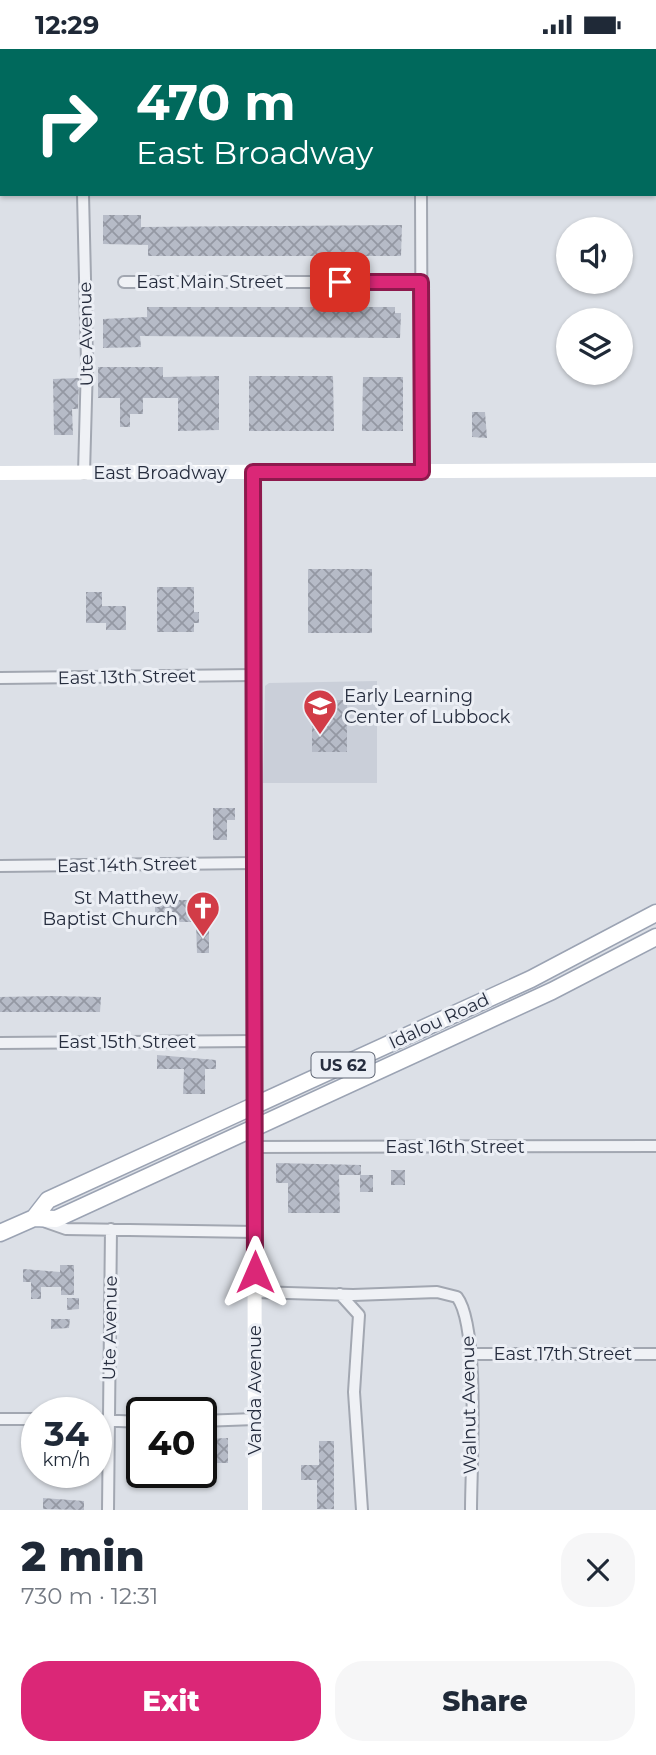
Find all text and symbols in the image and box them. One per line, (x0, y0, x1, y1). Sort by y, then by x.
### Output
text: 12:29 (35, 9, 99, 41)
text: 470 m (136, 73, 296, 132)
icon: right (21, 77, 112, 168)
text: East Broadway (136, 133, 373, 172)
map controls (556, 217, 633, 385)
button: sound (556, 217, 633, 294)
pin (310, 252, 370, 312)
icon: arrive (321, 263, 359, 301)
street label: East Main Street (136, 271, 284, 293)
street label: Ute Avenue (74, 281, 98, 387)
button: layers (556, 308, 633, 385)
street label: East Broadway (93, 462, 227, 484)
street label: East 13th Street (58, 665, 196, 689)
place label: Early Learning Center of Lubbock (344, 685, 511, 728)
school or university icon: Early Learning Center of Lubbock (301, 687, 339, 736)
street label: East 14th Street (57, 853, 197, 877)
place label: St Matthew Baptist Church (42, 887, 178, 930)
church icon: St Matthew Baptist Church (184, 889, 222, 938)
street label: Idalou Road (385, 988, 493, 1054)
street label: East 15th Street (58, 1031, 196, 1053)
road number: US 62 (312, 1053, 374, 1077)
street label: East 16th Street (385, 1136, 525, 1158)
position arrow (218, 1235, 292, 1309)
street label: Ute Avenue (98, 1275, 122, 1381)
street label: Vanda Avenue (244, 1325, 266, 1455)
street label: Walnut Avenue (457, 1335, 481, 1475)
street label: East 17th Street (494, 1343, 632, 1365)
speed limit sign: 40 (126, 1397, 217, 1488)
text: 34 (44, 1412, 89, 1455)
text: km/h (42, 1449, 91, 1471)
text: 2 min (21, 1530, 145, 1582)
button: close (561, 1533, 635, 1607)
text: 730 m · 12:31 (21, 1582, 158, 1610)
button: Exit (21, 1661, 321, 1741)
button: Share (335, 1661, 635, 1741)

